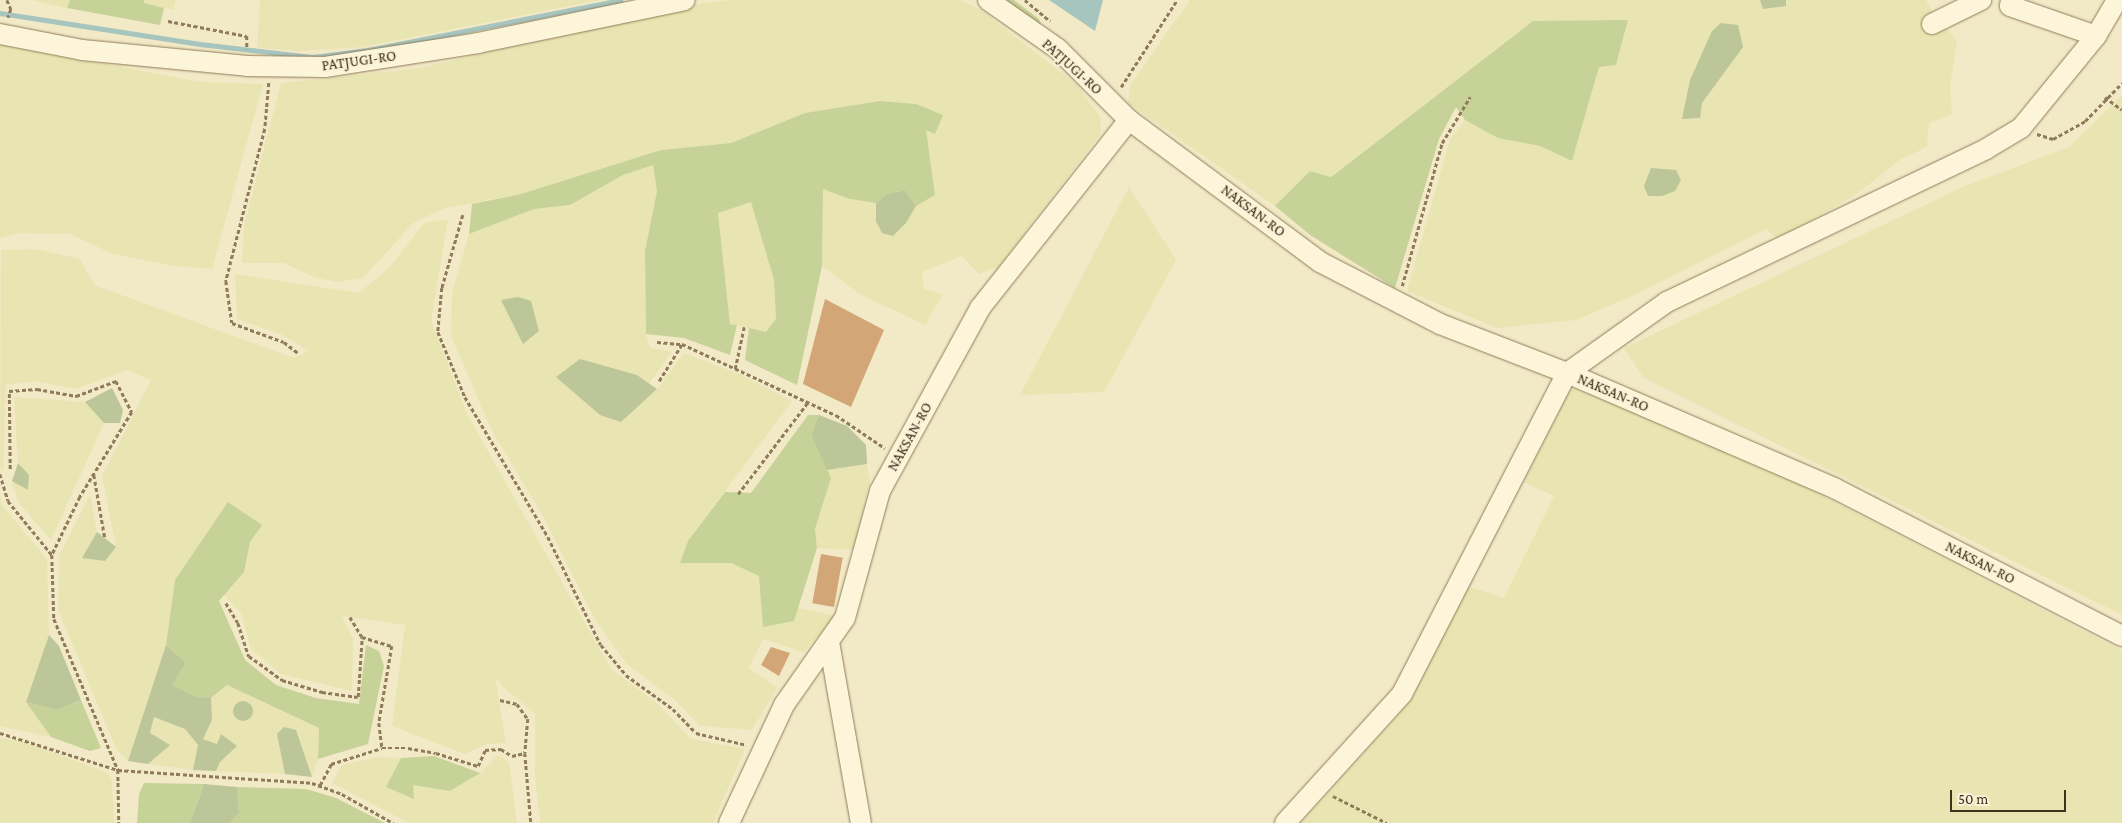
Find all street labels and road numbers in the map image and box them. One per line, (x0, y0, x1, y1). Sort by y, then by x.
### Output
street label: PATJUGI-RO (1038, 35, 1106, 99)
street label: PATJUGI-RO (321, 47, 397, 75)
street label: NAKSAN-RO (1217, 181, 1289, 241)
street label: NAKSAN-RO (1575, 370, 1651, 416)
street label: NAKSAN-RO (884, 399, 936, 475)
street label: NAKSAN-RO (1942, 538, 2018, 588)

